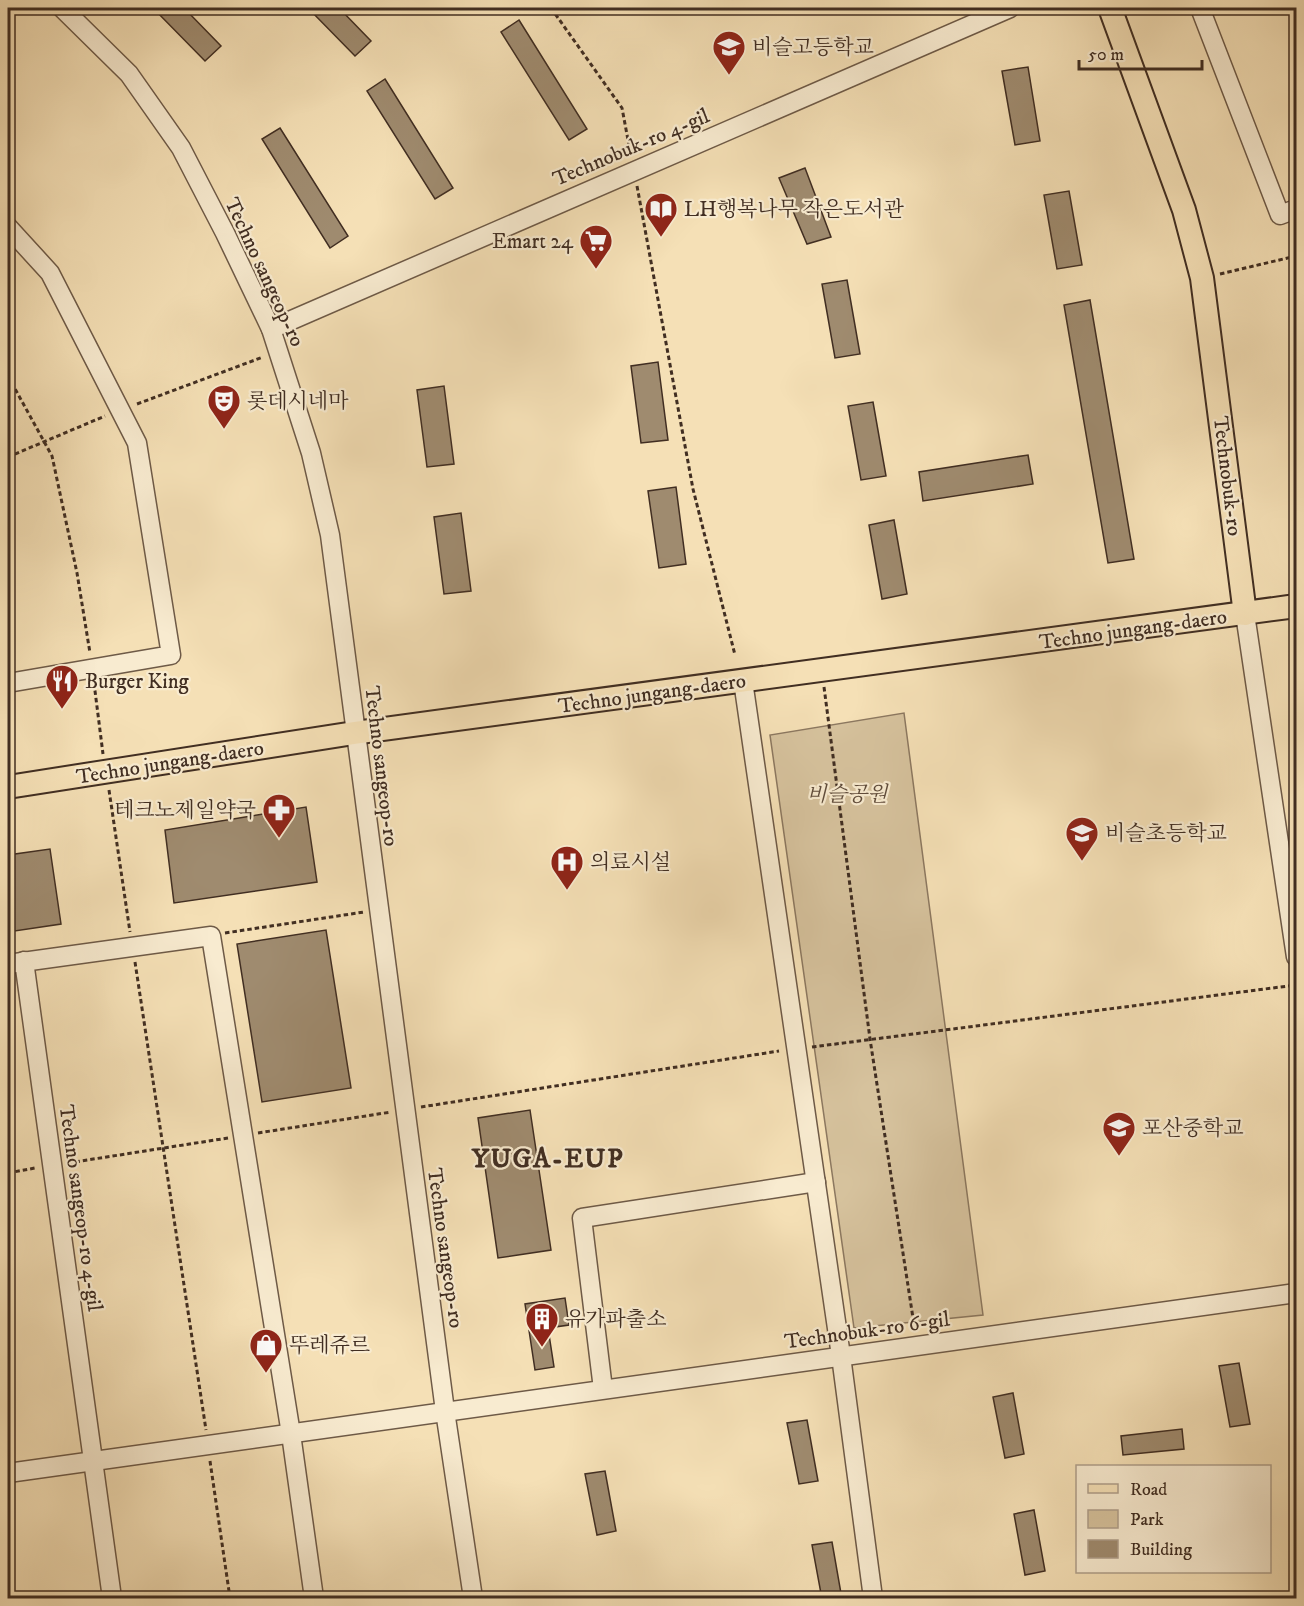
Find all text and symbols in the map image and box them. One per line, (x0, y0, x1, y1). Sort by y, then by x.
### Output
school or university icon: 비슬고등학교 (711, 29, 747, 76)
scale bar (1079, 33, 1202, 71)
place label: 비슬고등학교 (752, 35, 874, 61)
text: 50 m (1088, 44, 1124, 66)
street label: Technobuk-ro 4-gil (549, 103, 714, 193)
library icon: LH행복나무 작은도서관 (643, 191, 679, 238)
street label: Techno sangeop-ro (218, 194, 310, 351)
place label: LH행복나무 작은도서관 (684, 197, 905, 223)
supermarket icon: Emart 24 (578, 223, 614, 270)
place label: Emart 24 (492, 229, 574, 255)
theatre icon: 롯데시네마 (206, 383, 242, 430)
place label: 롯데시네마 (247, 389, 349, 415)
street label: Technobuk-ro (1207, 415, 1247, 538)
street label: Techno jungang-daero (1038, 604, 1229, 656)
restaurant icon: Burger King (44, 663, 80, 710)
street label: Techno jungang-daero (557, 668, 748, 720)
place label: Burger King (85, 669, 190, 695)
street label: Techno sangeop-ro (358, 684, 404, 848)
street label: Techno jungang-daero (75, 735, 266, 791)
park label: 비슬공원 (806, 782, 889, 808)
pharmacy icon: 테크노제일약국 (261, 792, 297, 839)
place label: 테크노제일약국 (114, 798, 256, 824)
school or university icon: 비슬초등학교 (1064, 815, 1100, 862)
place label: 비슬초등학교 (1105, 821, 1227, 847)
hospital icon: 의료시설 (549, 844, 585, 891)
place label: 의료시설 (590, 850, 671, 876)
street label: Techno sangeop-ro 4-gil (53, 1103, 107, 1314)
school or university icon: 포산중학교 (1101, 1110, 1137, 1157)
place label: 포산중학교 (1142, 1116, 1243, 1142)
district label: YUGA-EUP (471, 1142, 624, 1176)
street label: Techno sangeop-ro (421, 1166, 469, 1330)
building icon: 유가파출소 (524, 1301, 560, 1348)
street label: Technobuk-ro 6-gil (783, 1306, 952, 1355)
place label: 유가파출소 (565, 1307, 666, 1333)
shop icon: 뚜레쥬르 (248, 1327, 284, 1374)
place label: 뚜레쥬르 (289, 1333, 370, 1359)
legend (1076, 1465, 1271, 1573)
text: Road (1130, 1479, 1167, 1501)
text: Park (1130, 1509, 1164, 1531)
text: Building (1130, 1539, 1192, 1561)

